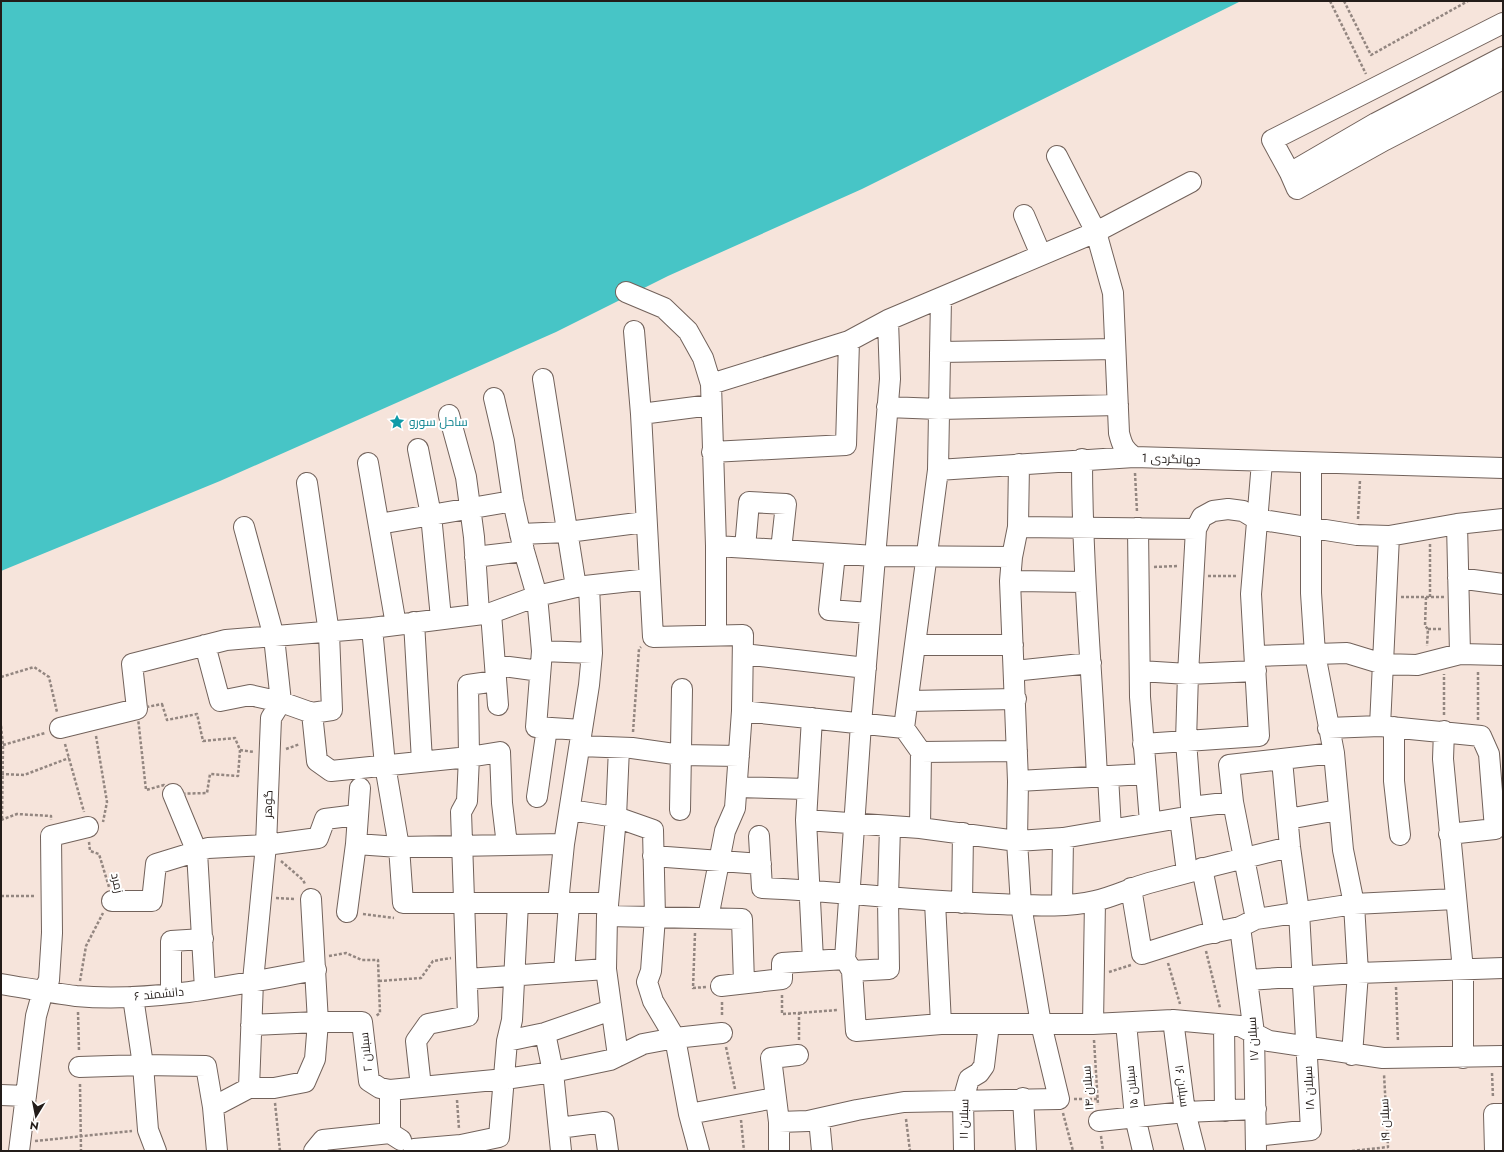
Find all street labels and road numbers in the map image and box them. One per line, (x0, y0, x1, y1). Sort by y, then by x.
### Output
street label: جهانگردی 1 (1141, 449, 1201, 469)
street label: گوهر (258, 790, 277, 819)
street label: زمرد (106, 871, 128, 895)
street label: دانشمند ۶ (133, 982, 185, 1006)
street label: سبلان ۱۷ (1242, 1016, 1264, 1062)
street label: سبلان ۲ (355, 1031, 377, 1073)
street label: سبلان ۱۵ (1121, 1064, 1143, 1110)
street label: سبلان ۱۶ (1170, 1064, 1194, 1108)
street label: سبلان ۱۴ (1077, 1065, 1099, 1111)
street label: سبلان ۱۸ (1299, 1065, 1319, 1111)
street label: سبلان ۱۹ (1375, 1098, 1395, 1142)
street label: سبلان ۱۱ (955, 1099, 973, 1139)

